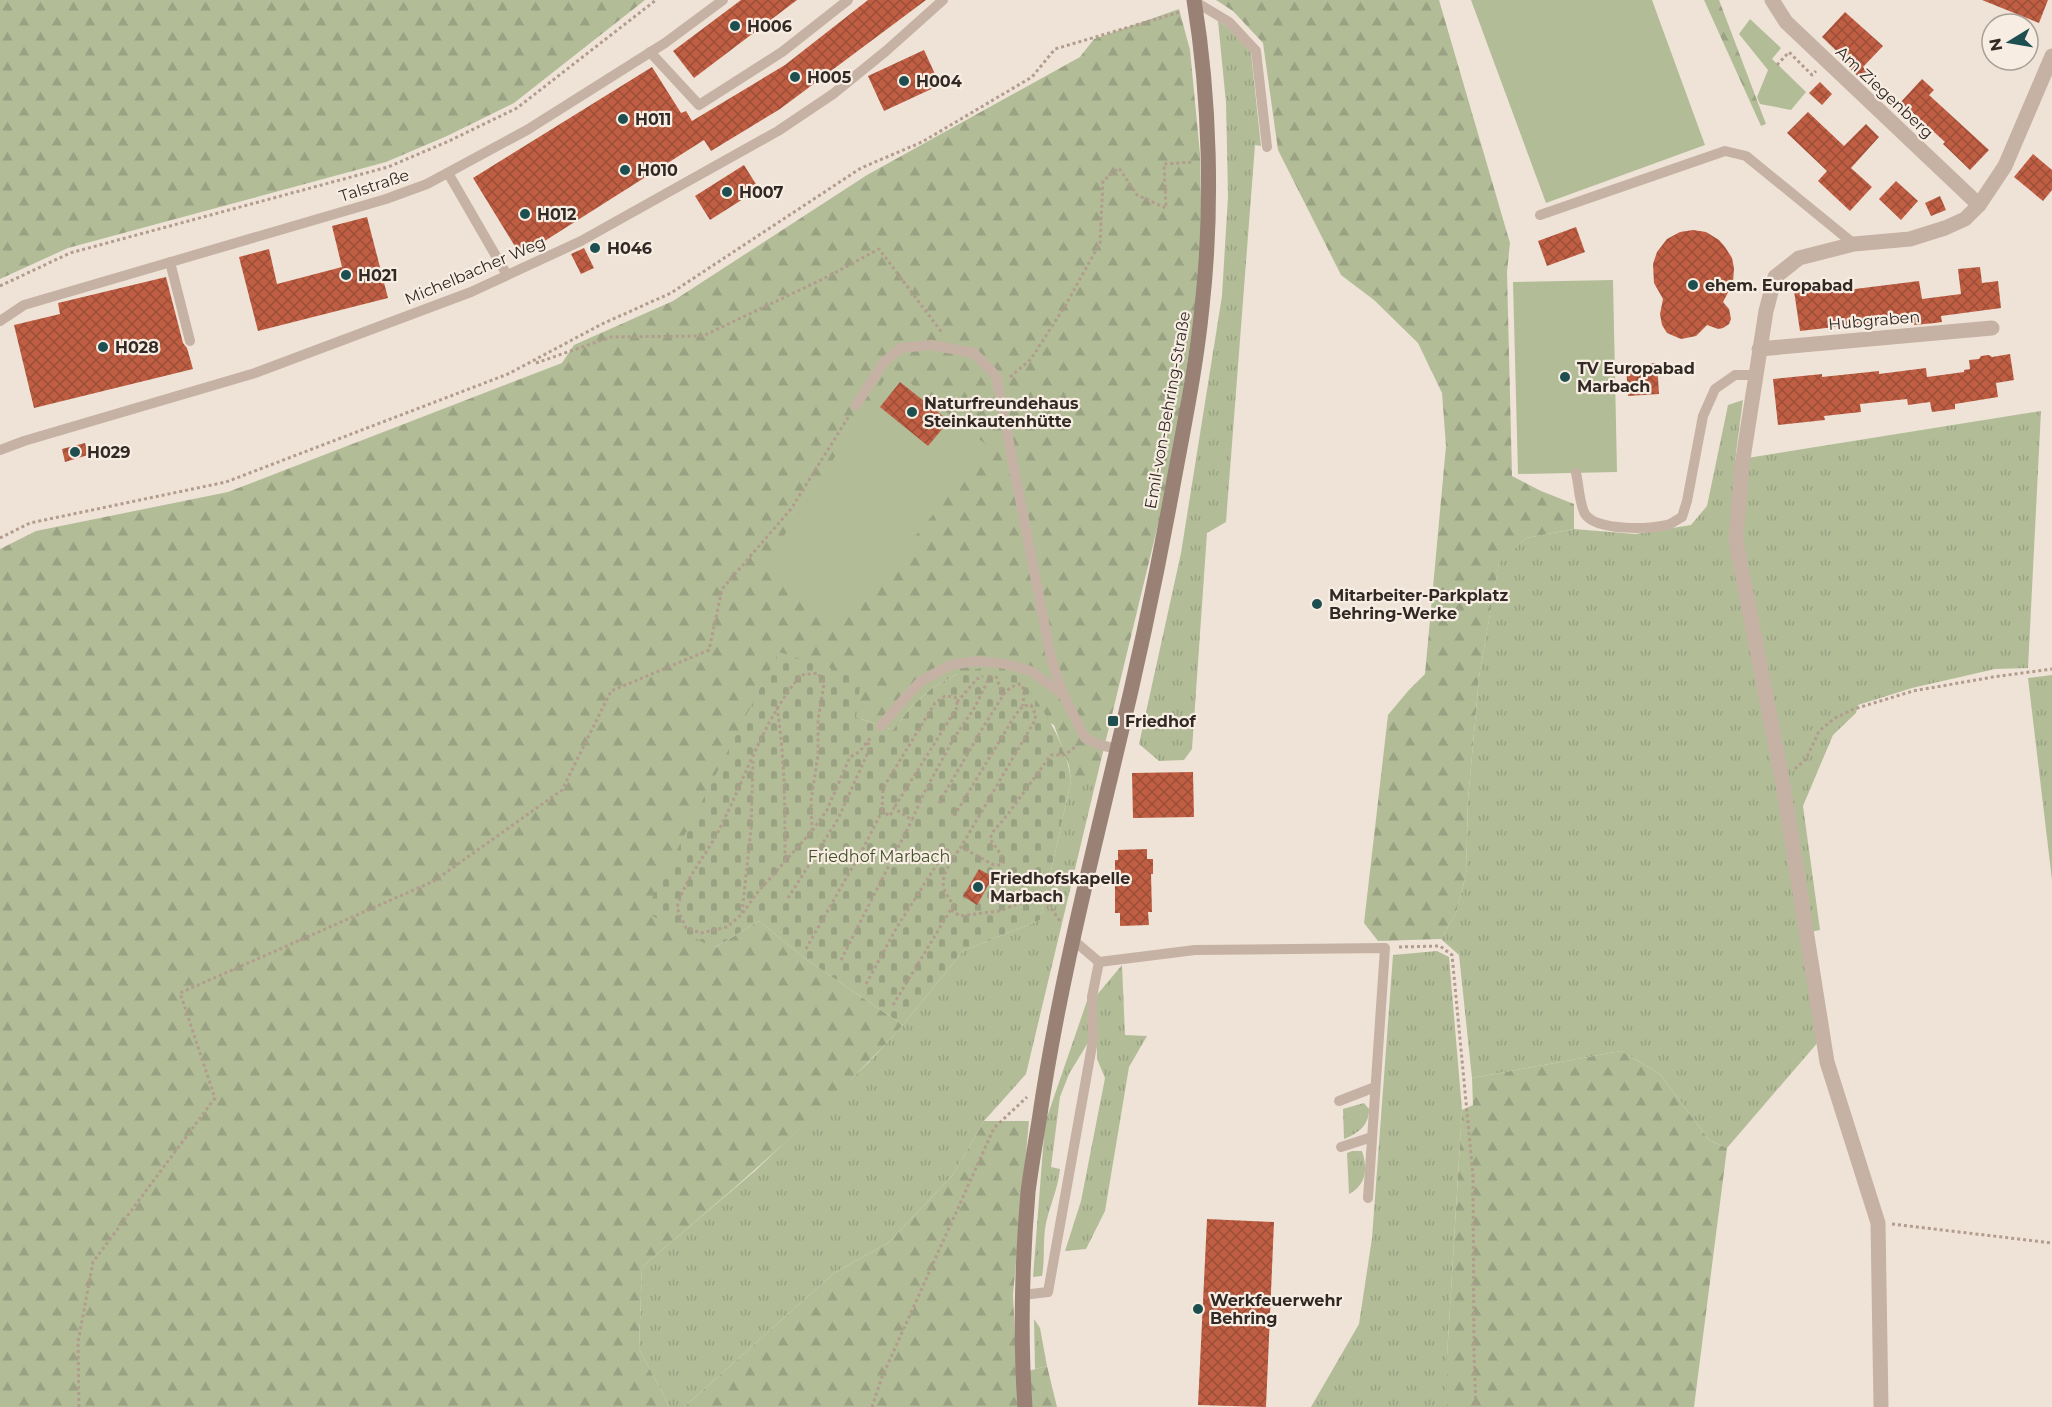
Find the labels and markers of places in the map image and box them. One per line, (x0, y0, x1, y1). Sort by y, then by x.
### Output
place label: H006 (747, 17, 792, 36)
marker: H006 (728, 19, 742, 33)
place label: H005 (807, 68, 852, 87)
marker: H005 (788, 70, 802, 84)
place label: H004 (916, 72, 962, 91)
marker: H004 (897, 74, 911, 88)
place label: H011 (635, 110, 671, 129)
marker: H011 (616, 112, 630, 126)
place label: H010 (637, 161, 678, 180)
marker: H010 (618, 163, 632, 177)
place label: H007 (739, 183, 784, 202)
marker: H007 (720, 185, 734, 199)
place label: H012 (537, 205, 576, 224)
marker: H012 (518, 207, 532, 221)
place label: H046 (607, 239, 652, 258)
marker: H046 (588, 241, 602, 255)
place label: H021 (358, 266, 397, 285)
marker: H021 (339, 268, 353, 282)
place label: ehem. Europabad (1705, 276, 1853, 295)
marker: ehem. Europabad (1686, 278, 1700, 292)
place label: H028 (115, 338, 159, 357)
marker: H028 (96, 340, 110, 354)
place label: TV Europabad Marbach (1577, 359, 1695, 396)
marker: TV Europabad Marbach (1558, 370, 1572, 384)
place label: Naturfreundehaus Steinkautenhütte (924, 394, 1079, 431)
marker: Naturfreundehaus Steinkautenhütte (905, 405, 919, 419)
place label: H029 (87, 443, 130, 462)
marker: H029 (68, 445, 82, 459)
place label: Mitarbeiter-Parkplatz Behring-Werke (1329, 586, 1508, 623)
marker: Mitarbeiter-Parkplatz Behring-Werke (1310, 597, 1324, 611)
place label: Friedhof (1125, 712, 1196, 731)
marker: Friedhof (1106, 714, 1120, 728)
place label: Friedhofskapelle Marbach (990, 869, 1130, 906)
marker: Friedhofskapelle Marbach (971, 880, 985, 894)
place label: Werkfeuerwehr Behring (1210, 1291, 1342, 1328)
marker: Werkfeuerwehr Behring (1191, 1302, 1205, 1316)

